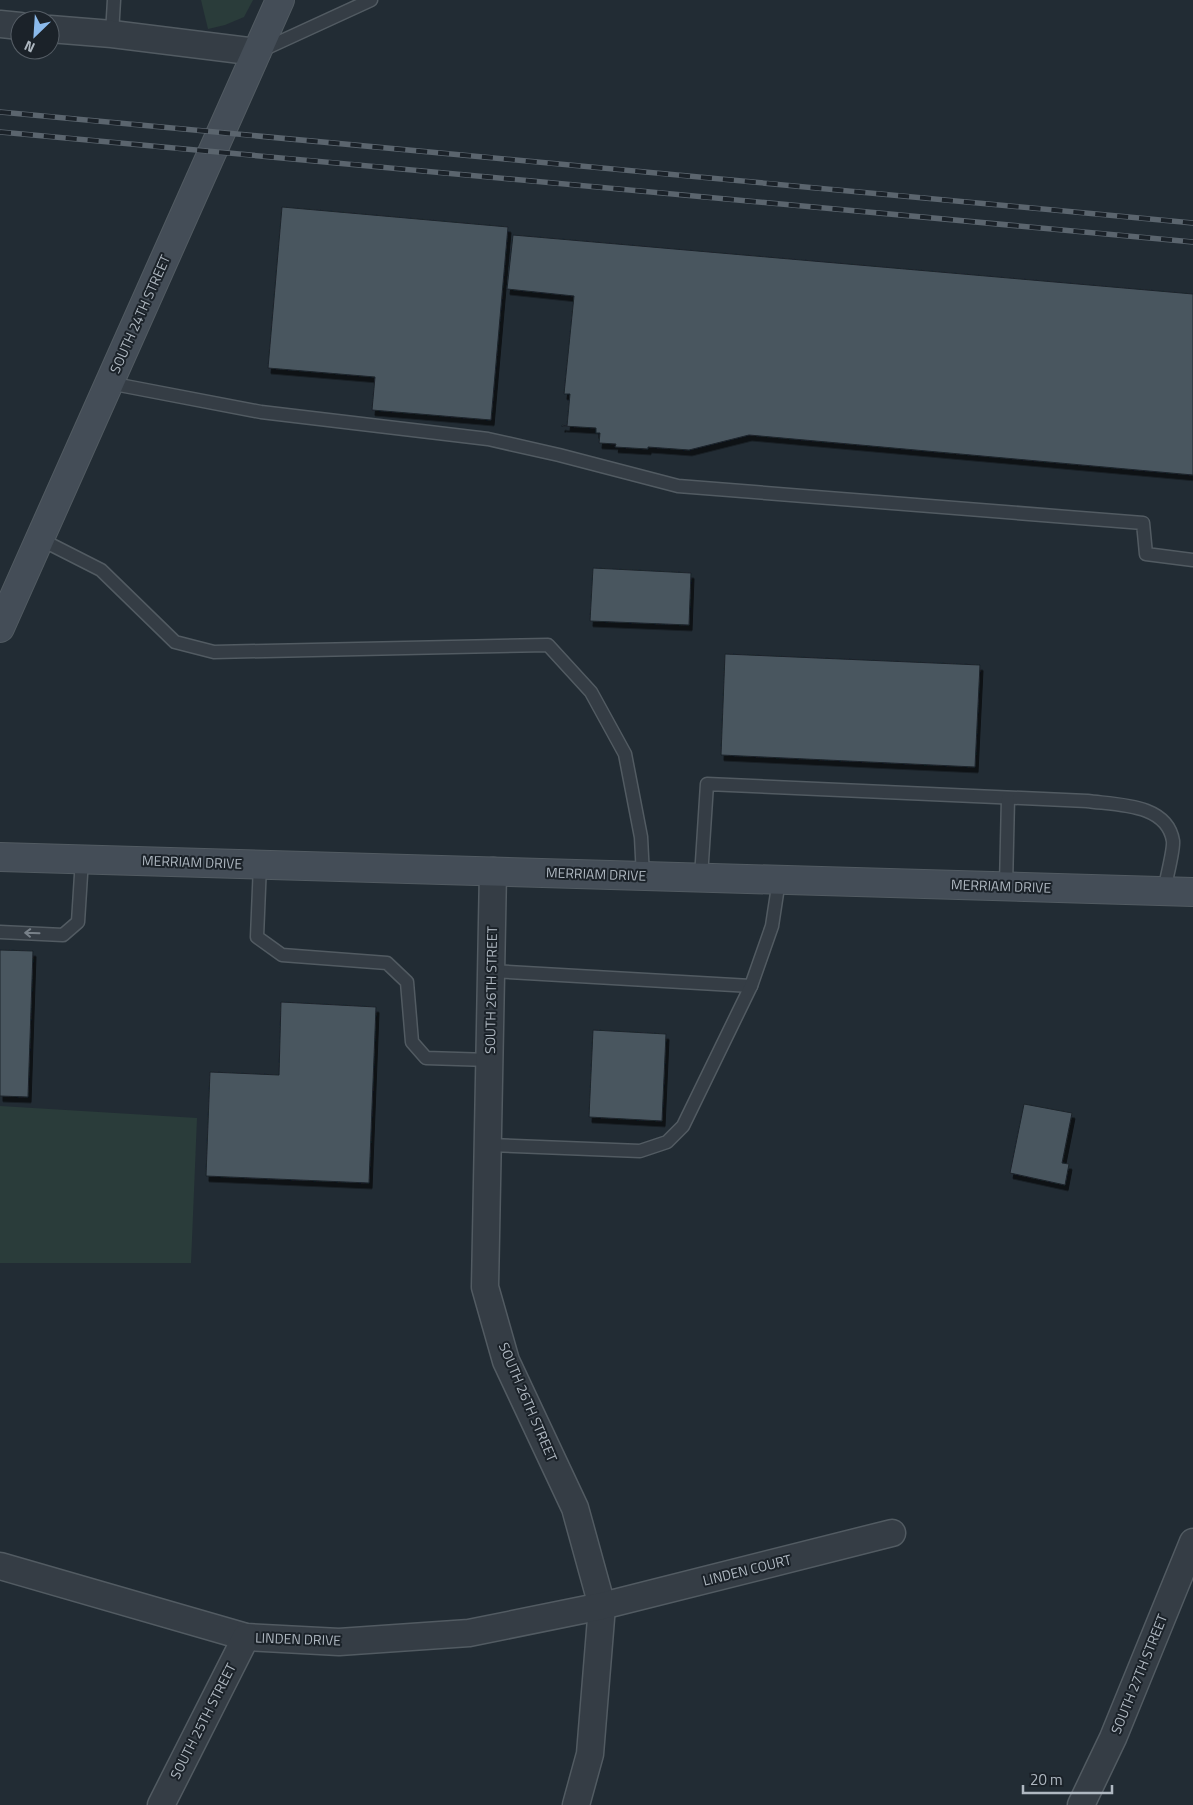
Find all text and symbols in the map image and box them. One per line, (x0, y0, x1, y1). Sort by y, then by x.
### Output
north arrow (10, 10, 60, 60)
text: N (20, 36, 38, 59)
street label: SOUTH 24TH STREET (104, 251, 175, 376)
street label: MERRIAM DRIVE (141, 849, 243, 874)
street label: MERRIAM DRIVE (545, 861, 647, 886)
street label: MERRIAM DRIVE (950, 873, 1052, 898)
street label: SOUTH 26TH STREET (479, 925, 502, 1054)
one-way arrow (24, 929, 40, 938)
street label: SOUTH 26TH STREET (494, 1339, 563, 1465)
street label: LINDEN COURT (700, 1548, 794, 1591)
street label: SOUTH 27TH STREET (1105, 1610, 1172, 1737)
street label: LINDEN DRIVE (255, 1627, 342, 1651)
street label: SOUTH 25TH STREET (164, 1659, 241, 1782)
scale bar (1023, 1762, 1112, 1794)
text: 20 m (1030, 1768, 1063, 1791)

